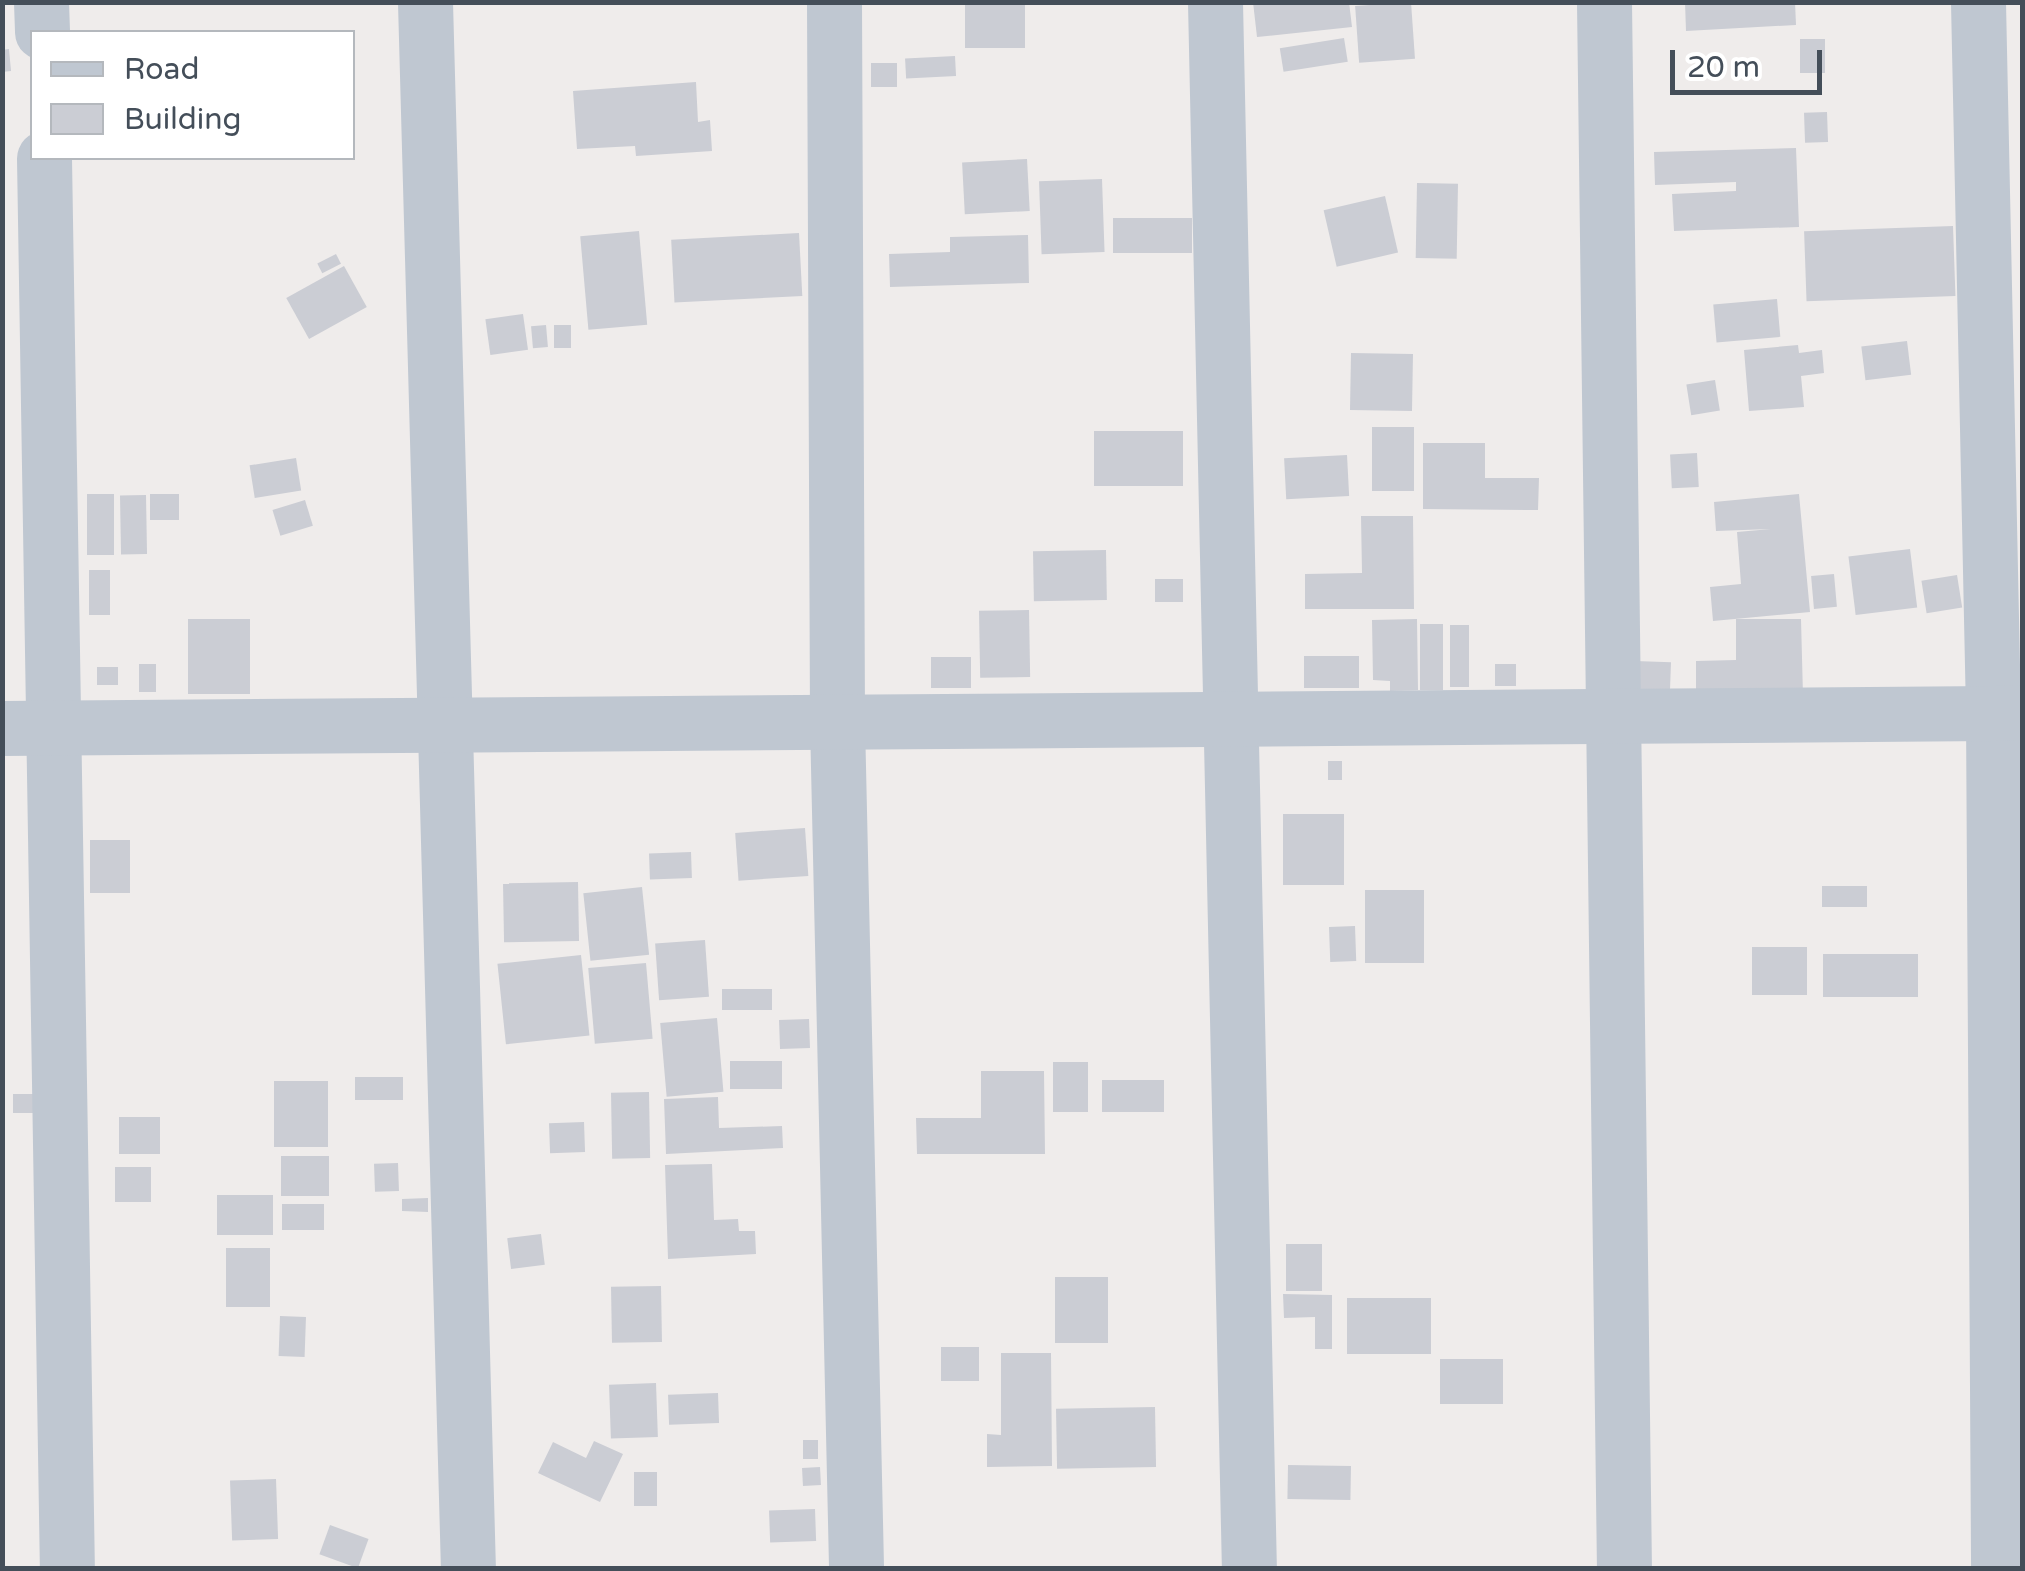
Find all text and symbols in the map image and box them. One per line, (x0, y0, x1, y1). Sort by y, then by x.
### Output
legend (30, 30, 355, 160)
scale bar (1675, 30, 1828, 92)
text: 20 m (1687, 49, 1760, 86)
text: Road (124, 51, 199, 88)
text: Building (124, 101, 241, 138)

